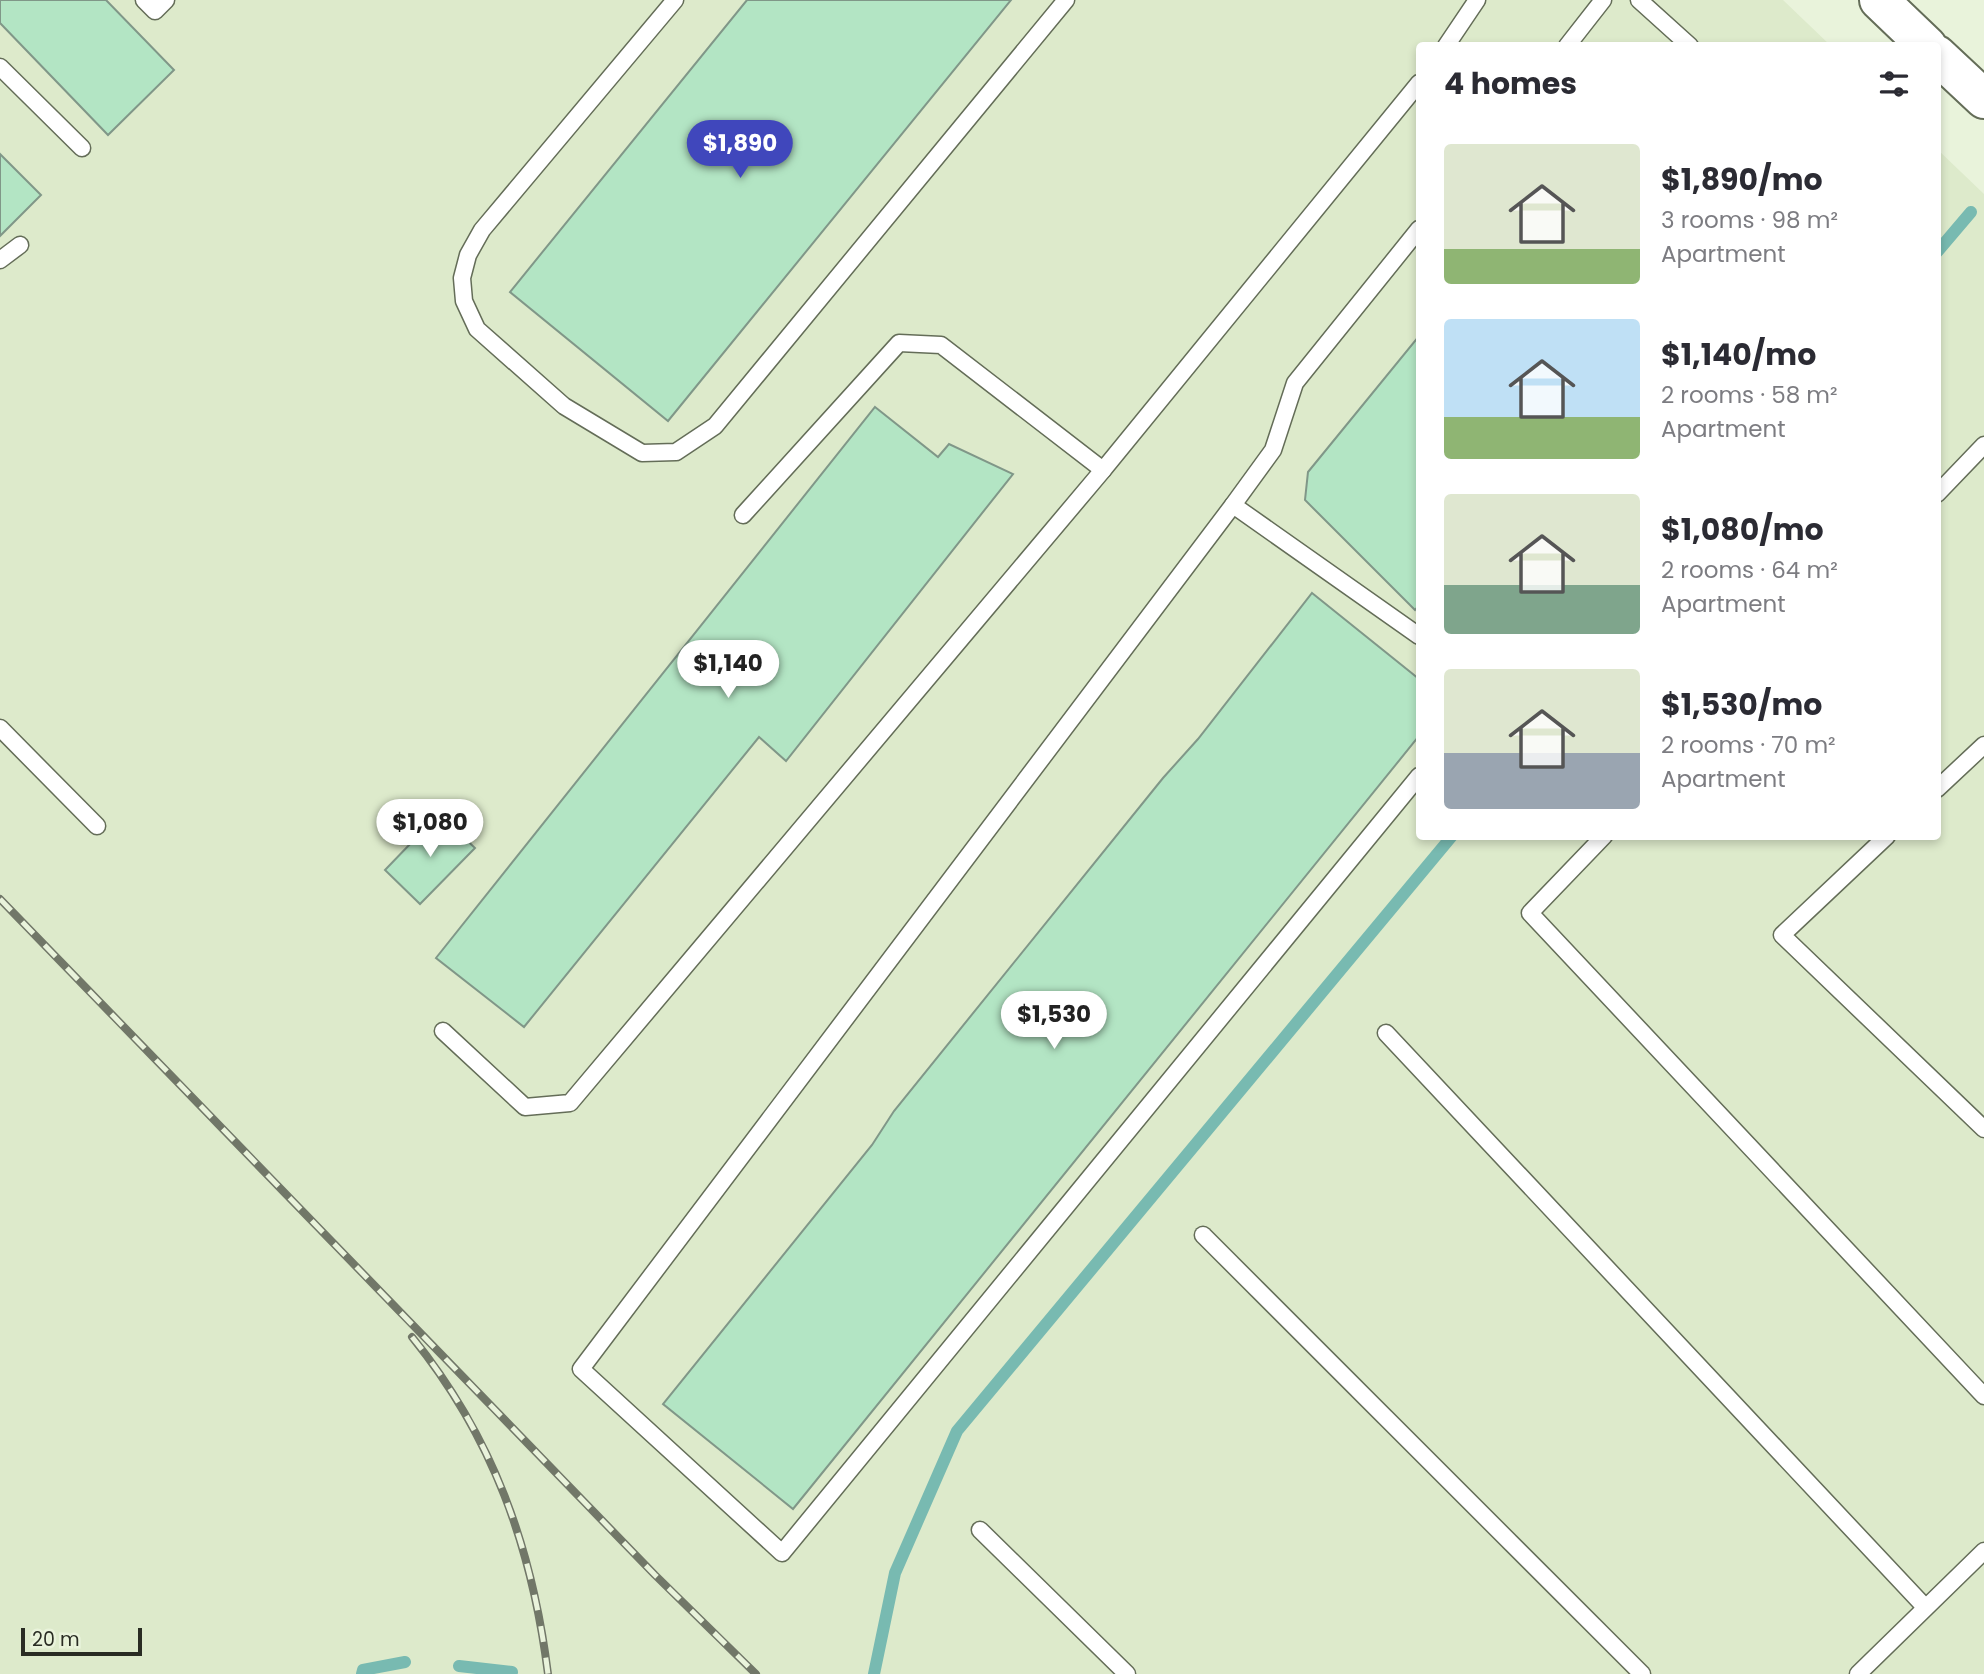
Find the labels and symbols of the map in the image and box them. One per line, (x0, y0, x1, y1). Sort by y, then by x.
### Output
pin: $1,890 (683, 120, 797, 180)
pin: $1,140 (671, 640, 785, 700)
pin: $1,080 (373, 800, 487, 859)
pin: $1,530 (997, 992, 1111, 1051)
scale bar (21, 1625, 142, 1657)

